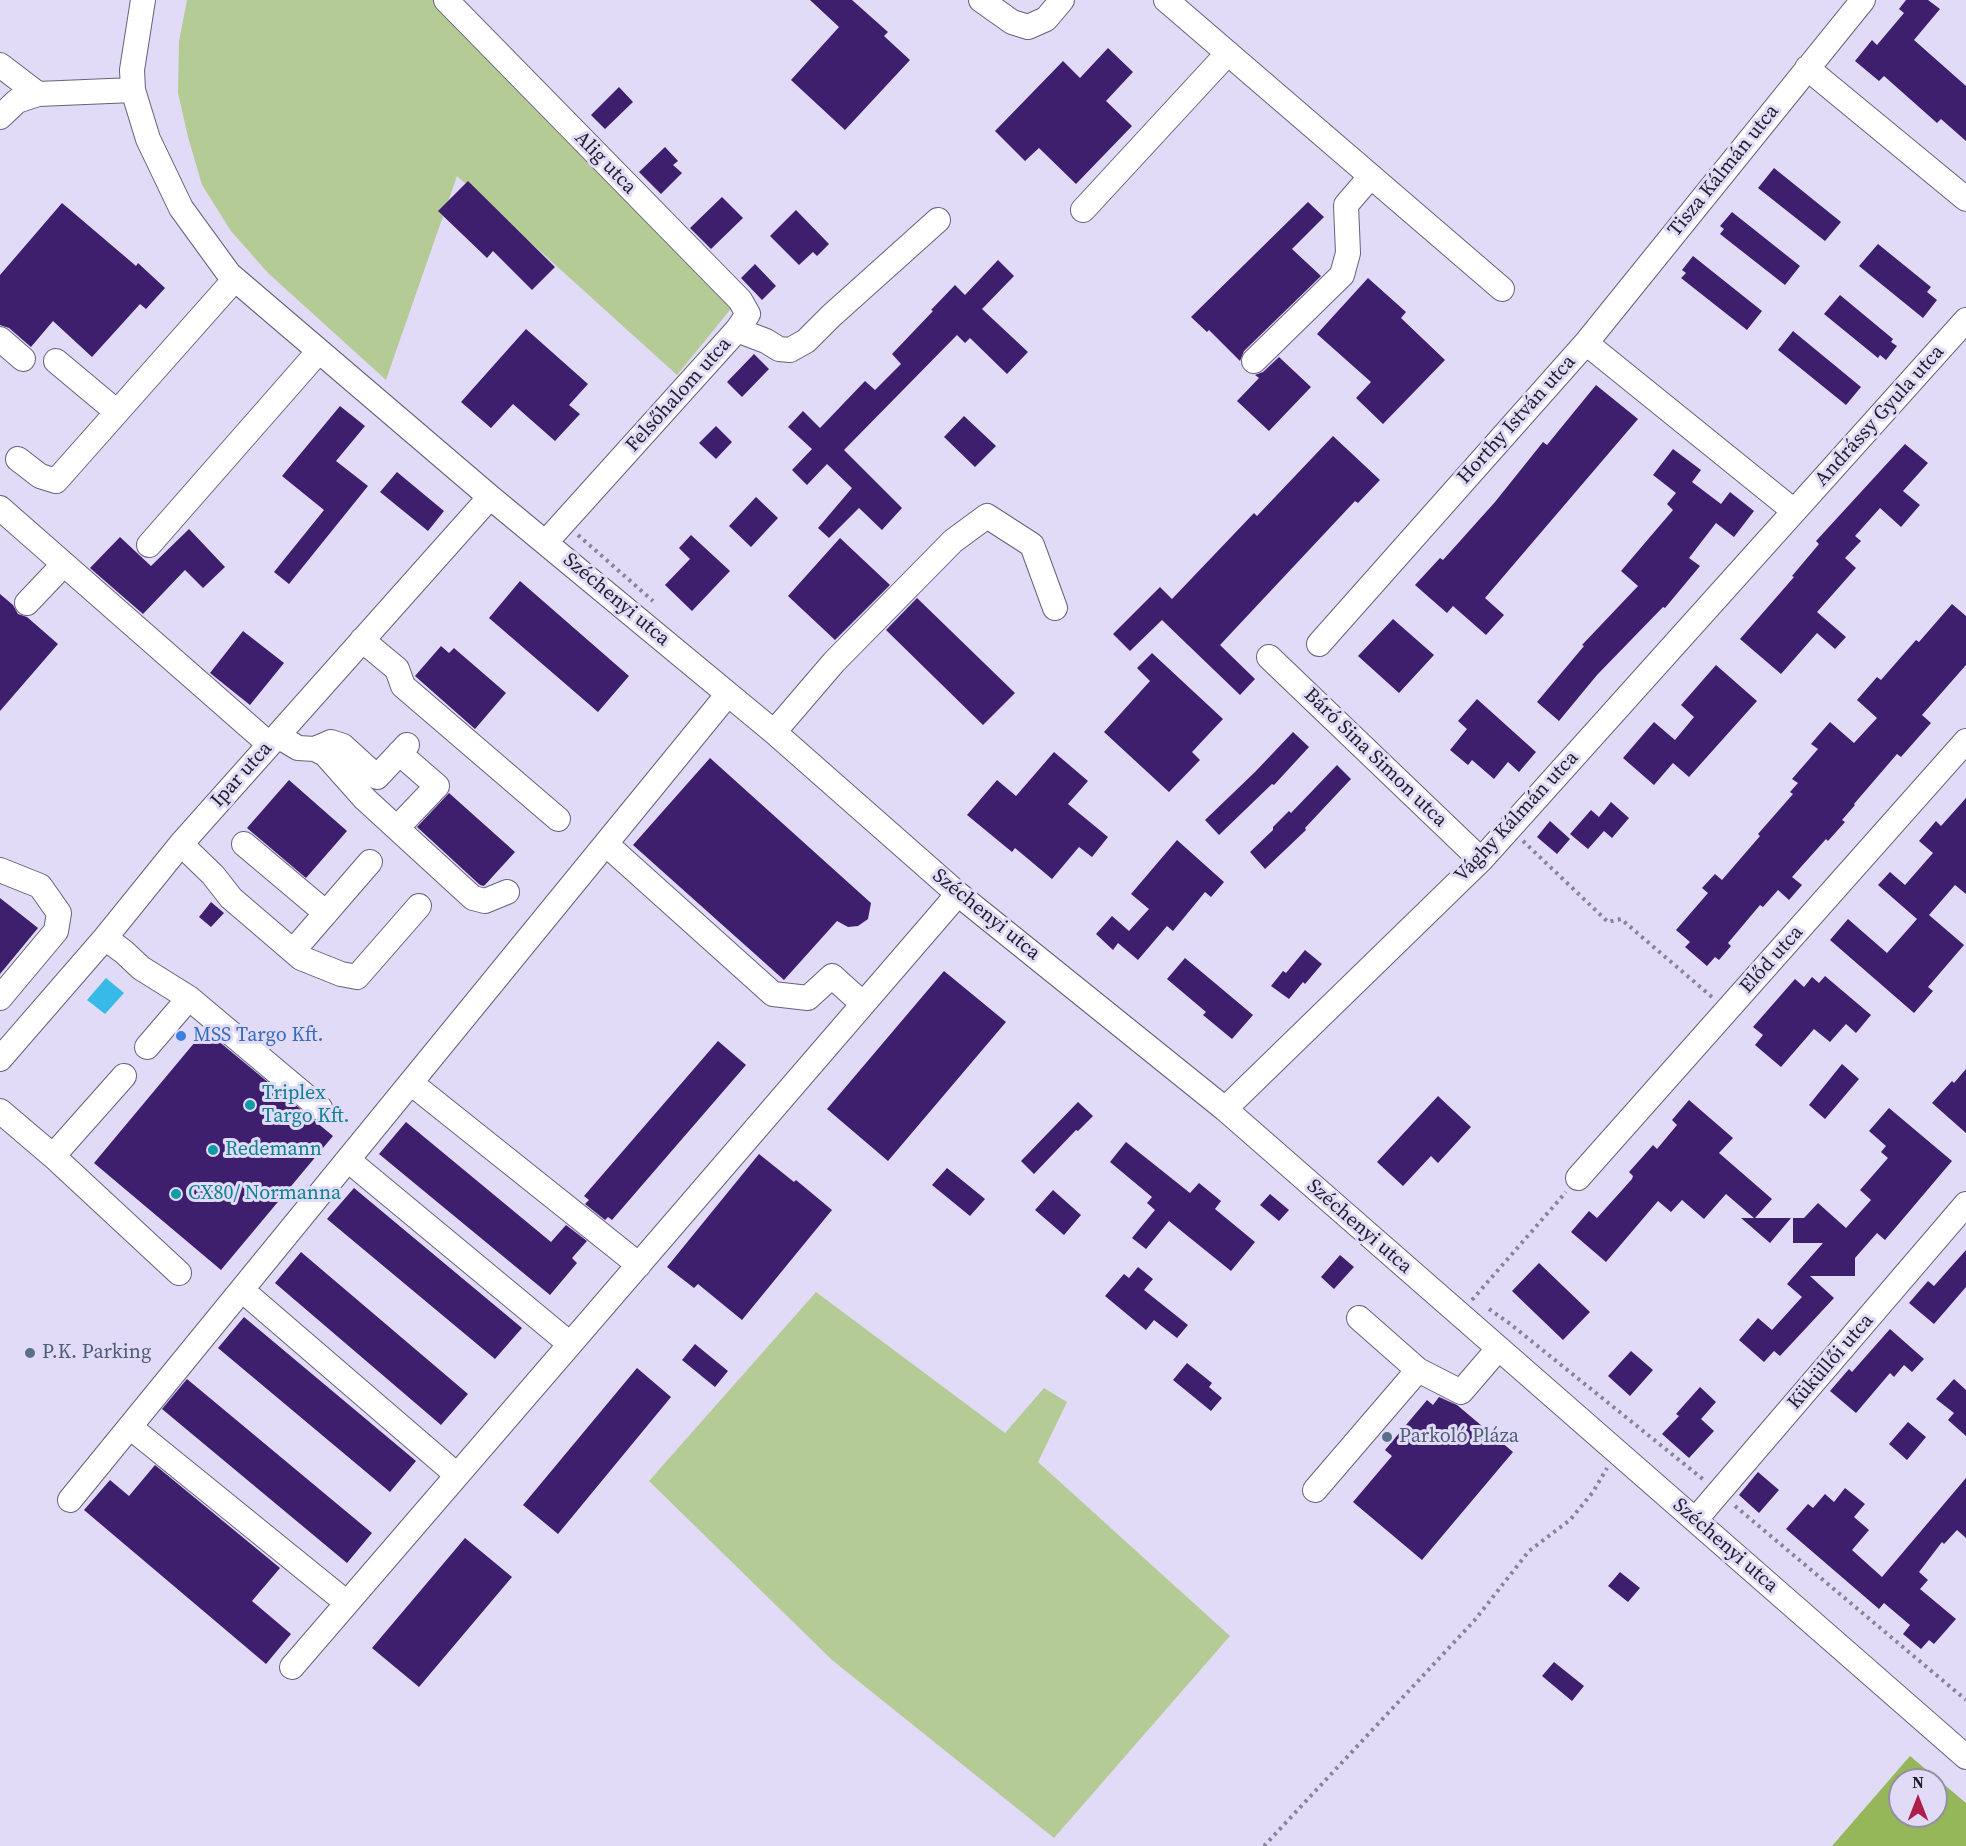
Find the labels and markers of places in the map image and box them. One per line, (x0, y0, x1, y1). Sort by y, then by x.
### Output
place label: MSS Targo Kft. (193, 1024, 324, 1048)
marker: MSS Targo Kft. (174, 1029, 188, 1043)
place label: Triplex Targo Kft. (262, 1082, 350, 1129)
marker: Triplex Targo Kft. (243, 1098, 257, 1112)
place label: Redemann (225, 1138, 322, 1162)
marker: Redemann (206, 1143, 220, 1157)
place label: CX80/ Normanna (188, 1182, 341, 1206)
marker: CX80/ Normanna (169, 1187, 183, 1201)
place label: P.K. Parking (42, 1341, 151, 1365)
marker: P.K. Parking (23, 1346, 37, 1360)
place label: Parkoló Pláza (1399, 1425, 1519, 1449)
marker: Parkoló Pláza (1380, 1430, 1394, 1444)

